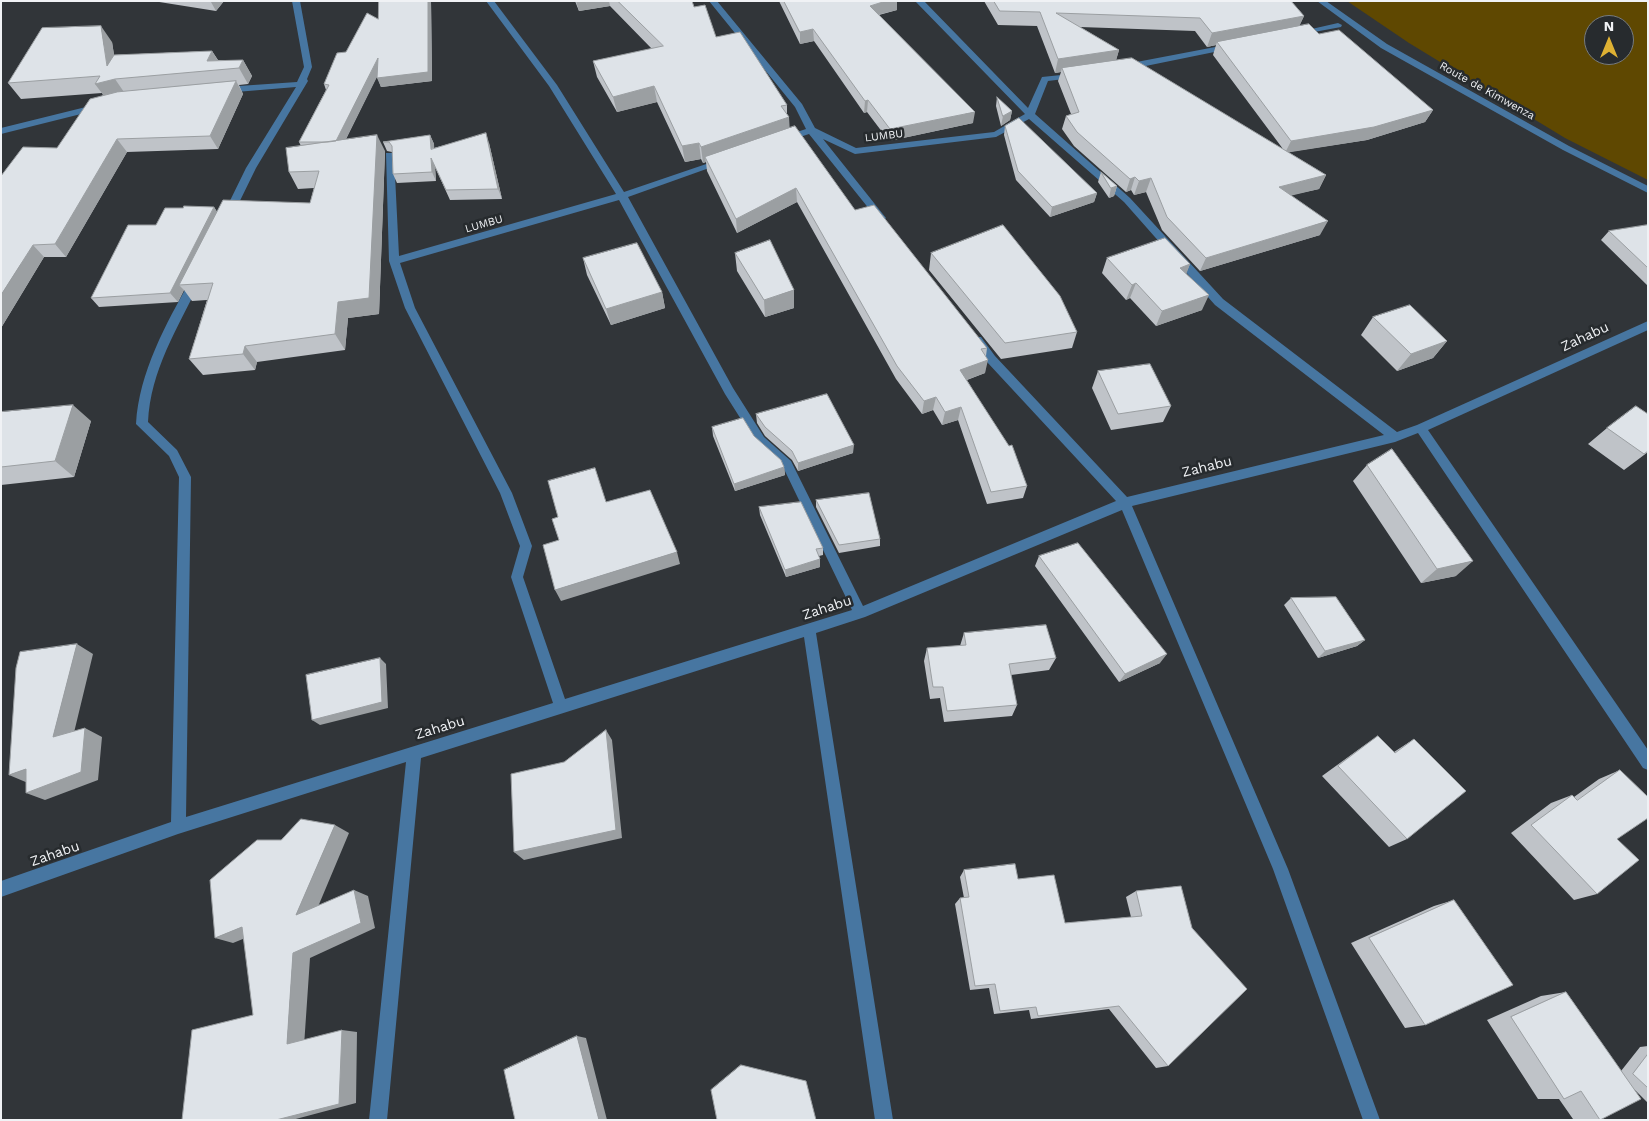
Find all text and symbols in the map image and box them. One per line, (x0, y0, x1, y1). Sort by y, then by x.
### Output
north arrow (1584, 15, 1634, 65)
text: N (1604, 18, 1614, 34)
street label: Route de Kimwenza (1437, 59, 1537, 123)
street label: LUMBU (864, 127, 904, 145)
street label: LUMBU (464, 212, 504, 236)
street label: Zahabu (1558, 319, 1612, 355)
street label: Zahabu (1180, 453, 1234, 481)
street label: Zahabu (800, 592, 854, 624)
street label: Zahabu (413, 713, 467, 743)
street label: Zahabu (28, 838, 82, 870)

